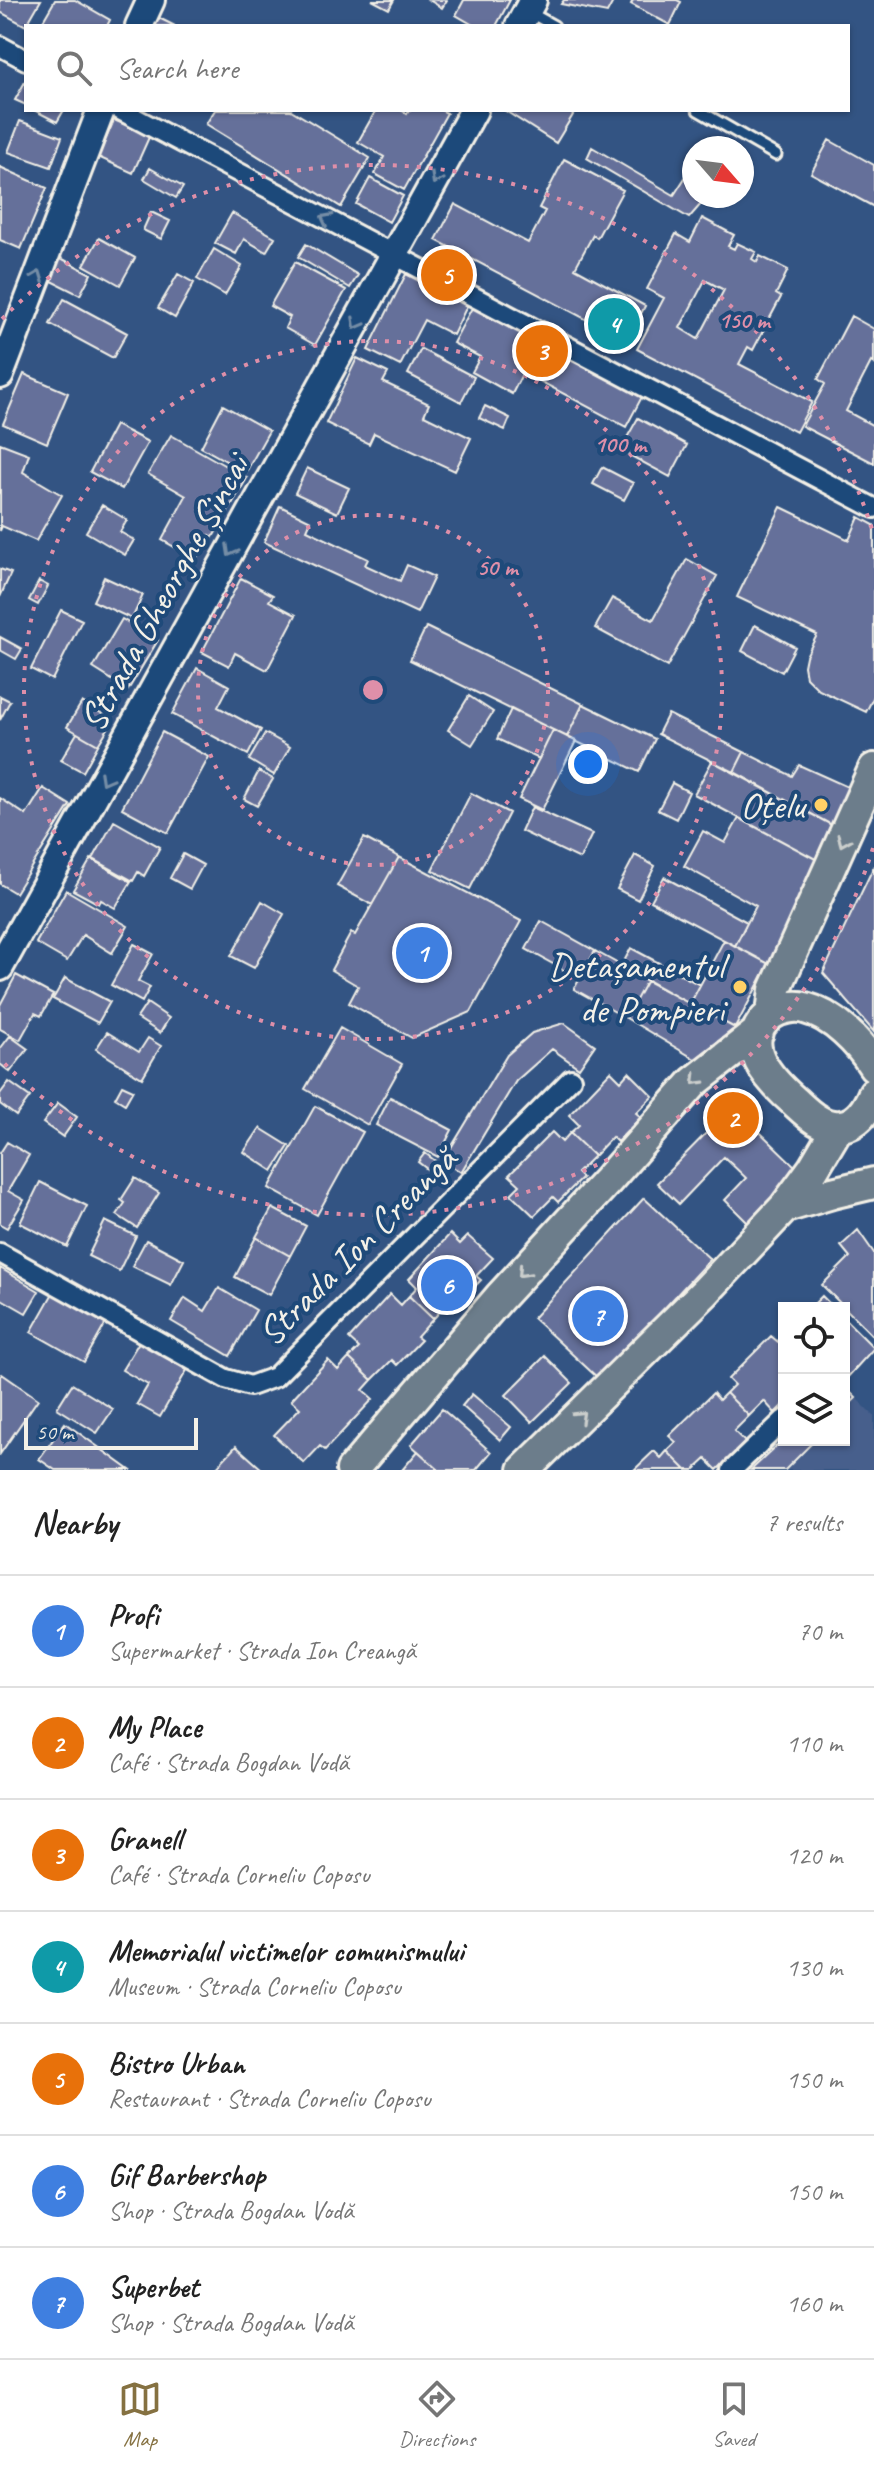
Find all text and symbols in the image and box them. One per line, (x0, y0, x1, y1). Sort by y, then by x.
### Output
search box (24, 24, 850, 112)
icon: search (52, 46, 96, 90)
text: Search here (116, 49, 238, 87)
north arrow (682, 136, 754, 208)
one-way arrow (431, 170, 446, 185)
one-way arrow (319, 213, 334, 228)
pin: 5 (421, 245, 473, 305)
one-way arrow (28, 270, 45, 284)
pin: 4 (588, 294, 640, 354)
text: 150 m (718, 305, 772, 335)
one-way arrow (351, 315, 366, 330)
pin: 3 (516, 321, 568, 381)
text: 100 m (594, 429, 648, 459)
street label: Strada Gheorghe Șincai (69, 442, 262, 739)
one-way arrow (225, 542, 241, 557)
text: 50 m (477, 552, 520, 582)
centre of rings (359, 676, 387, 704)
your location (568, 744, 608, 784)
one-way arrow (99, 770, 115, 785)
place label: Oțelu (740, 782, 808, 829)
marker: Oțelu (812, 796, 830, 814)
one-way arrow (837, 833, 853, 847)
pin: 1 (396, 923, 448, 983)
place label: Detașamentul de Pompieri (548, 942, 731, 1033)
marker: Detașamentul de Pompieri (731, 978, 749, 996)
one-way arrow (692, 1071, 706, 1085)
pin: 2 (707, 1088, 759, 1148)
street label: Strada Ion Creangă (247, 1134, 469, 1356)
pin: 6 (421, 1255, 473, 1315)
one-way arrow (517, 1263, 532, 1277)
pin: 7 (572, 1286, 624, 1346)
map controls (778, 1302, 850, 1446)
button: locate (778, 1302, 850, 1374)
button: layers (778, 1374, 850, 1446)
one-way arrow (571, 1411, 585, 1425)
scale bar (24, 1414, 198, 1450)
text: 50 m (36, 1418, 73, 1446)
text: Nearby (32, 1501, 118, 1544)
text: 7 results (766, 1506, 842, 1539)
text: Profi (108, 1596, 157, 1634)
text: 1 (52, 1615, 64, 1648)
text: 70 m (798, 1615, 842, 1648)
text: Supermarket · Strada Ion Creangă (108, 1634, 416, 1667)
text: My Place (108, 1708, 201, 1746)
text: 2 (52, 1727, 64, 1760)
text: 110 m (786, 1727, 842, 1760)
text: Café · Strada Bogdan Vodă (108, 1746, 349, 1779)
text: Granell (108, 1820, 181, 1858)
text: 3 (52, 1839, 64, 1872)
text: 120 m (786, 1839, 842, 1872)
text: Café · Strada Corneliu Coposu (108, 1858, 370, 1891)
text: Memorialul victimelor comunismului (108, 1932, 464, 1970)
text: 4 (52, 1951, 64, 1984)
text: 130 m (786, 1951, 842, 1984)
text: Museum · Strada Corneliu Coposu (108, 1970, 401, 2003)
text: Bistro Urban (108, 2044, 244, 2082)
text: 5 (52, 2063, 64, 2096)
text: 150 m (786, 2063, 842, 2096)
text: Restaurant · Strada Corneliu Coposu (108, 2082, 431, 2115)
text: Gif Barbershop (108, 2156, 265, 2194)
text: 6 (52, 2175, 64, 2208)
text: 150 m (786, 2175, 842, 2208)
text: Shop · Strada Bogdan Vodă (108, 2194, 353, 2227)
text: Superbet (108, 2268, 199, 2306)
text: 7 (52, 2287, 64, 2320)
text: 160 m (786, 2287, 842, 2320)
text: Shop · Strada Bogdan Vodă (108, 2306, 353, 2339)
tab: Map (118, 2377, 162, 2453)
tab: Directions (399, 2377, 475, 2453)
tab: Saved (712, 2377, 756, 2453)

